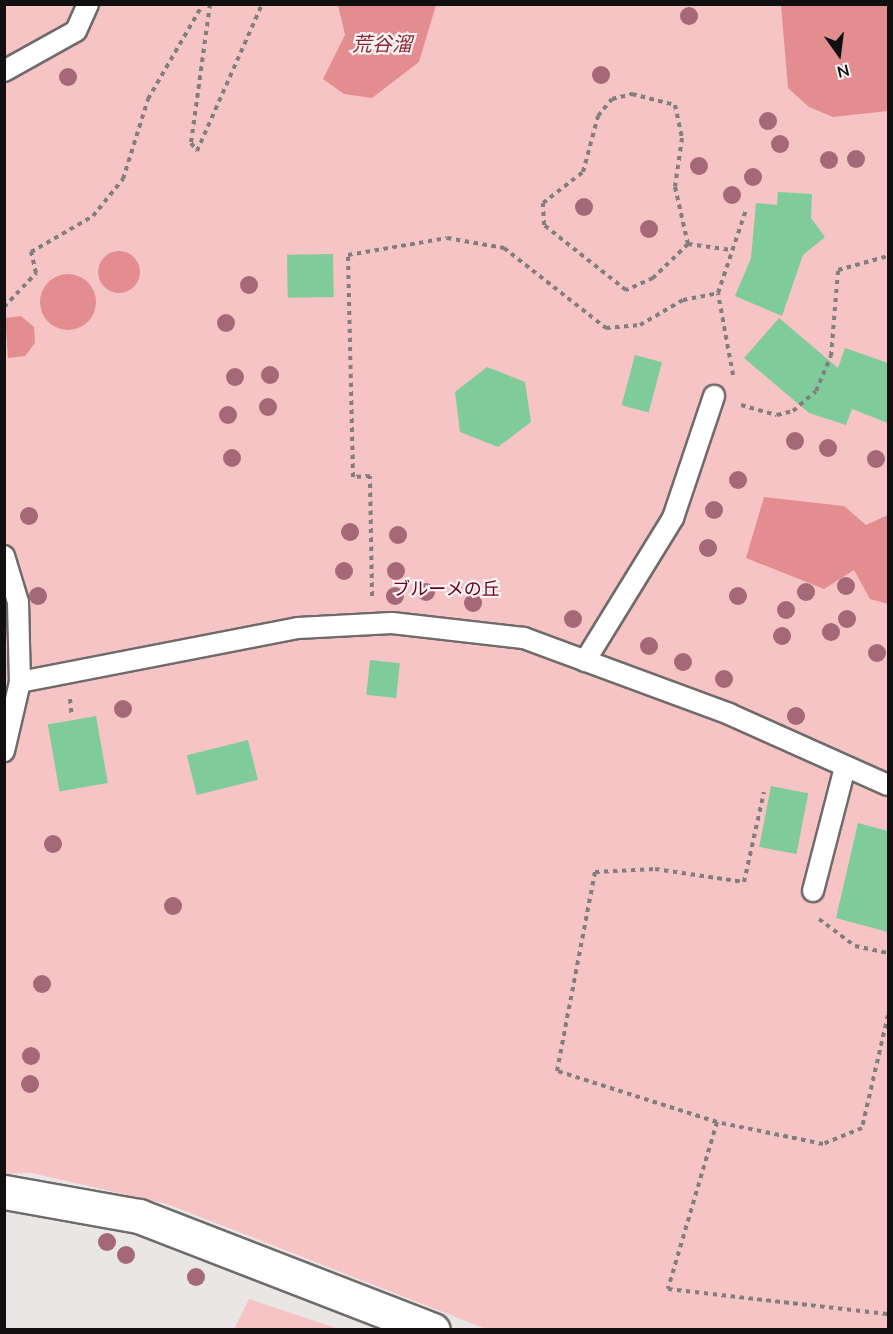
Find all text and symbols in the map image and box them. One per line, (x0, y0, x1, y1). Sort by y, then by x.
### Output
north arrow (809, 24, 869, 84)
water label: 荒谷溜 (352, 31, 412, 55)
text: N (835, 60, 852, 83)
park label: ブルーメの丘 (392, 578, 500, 600)

